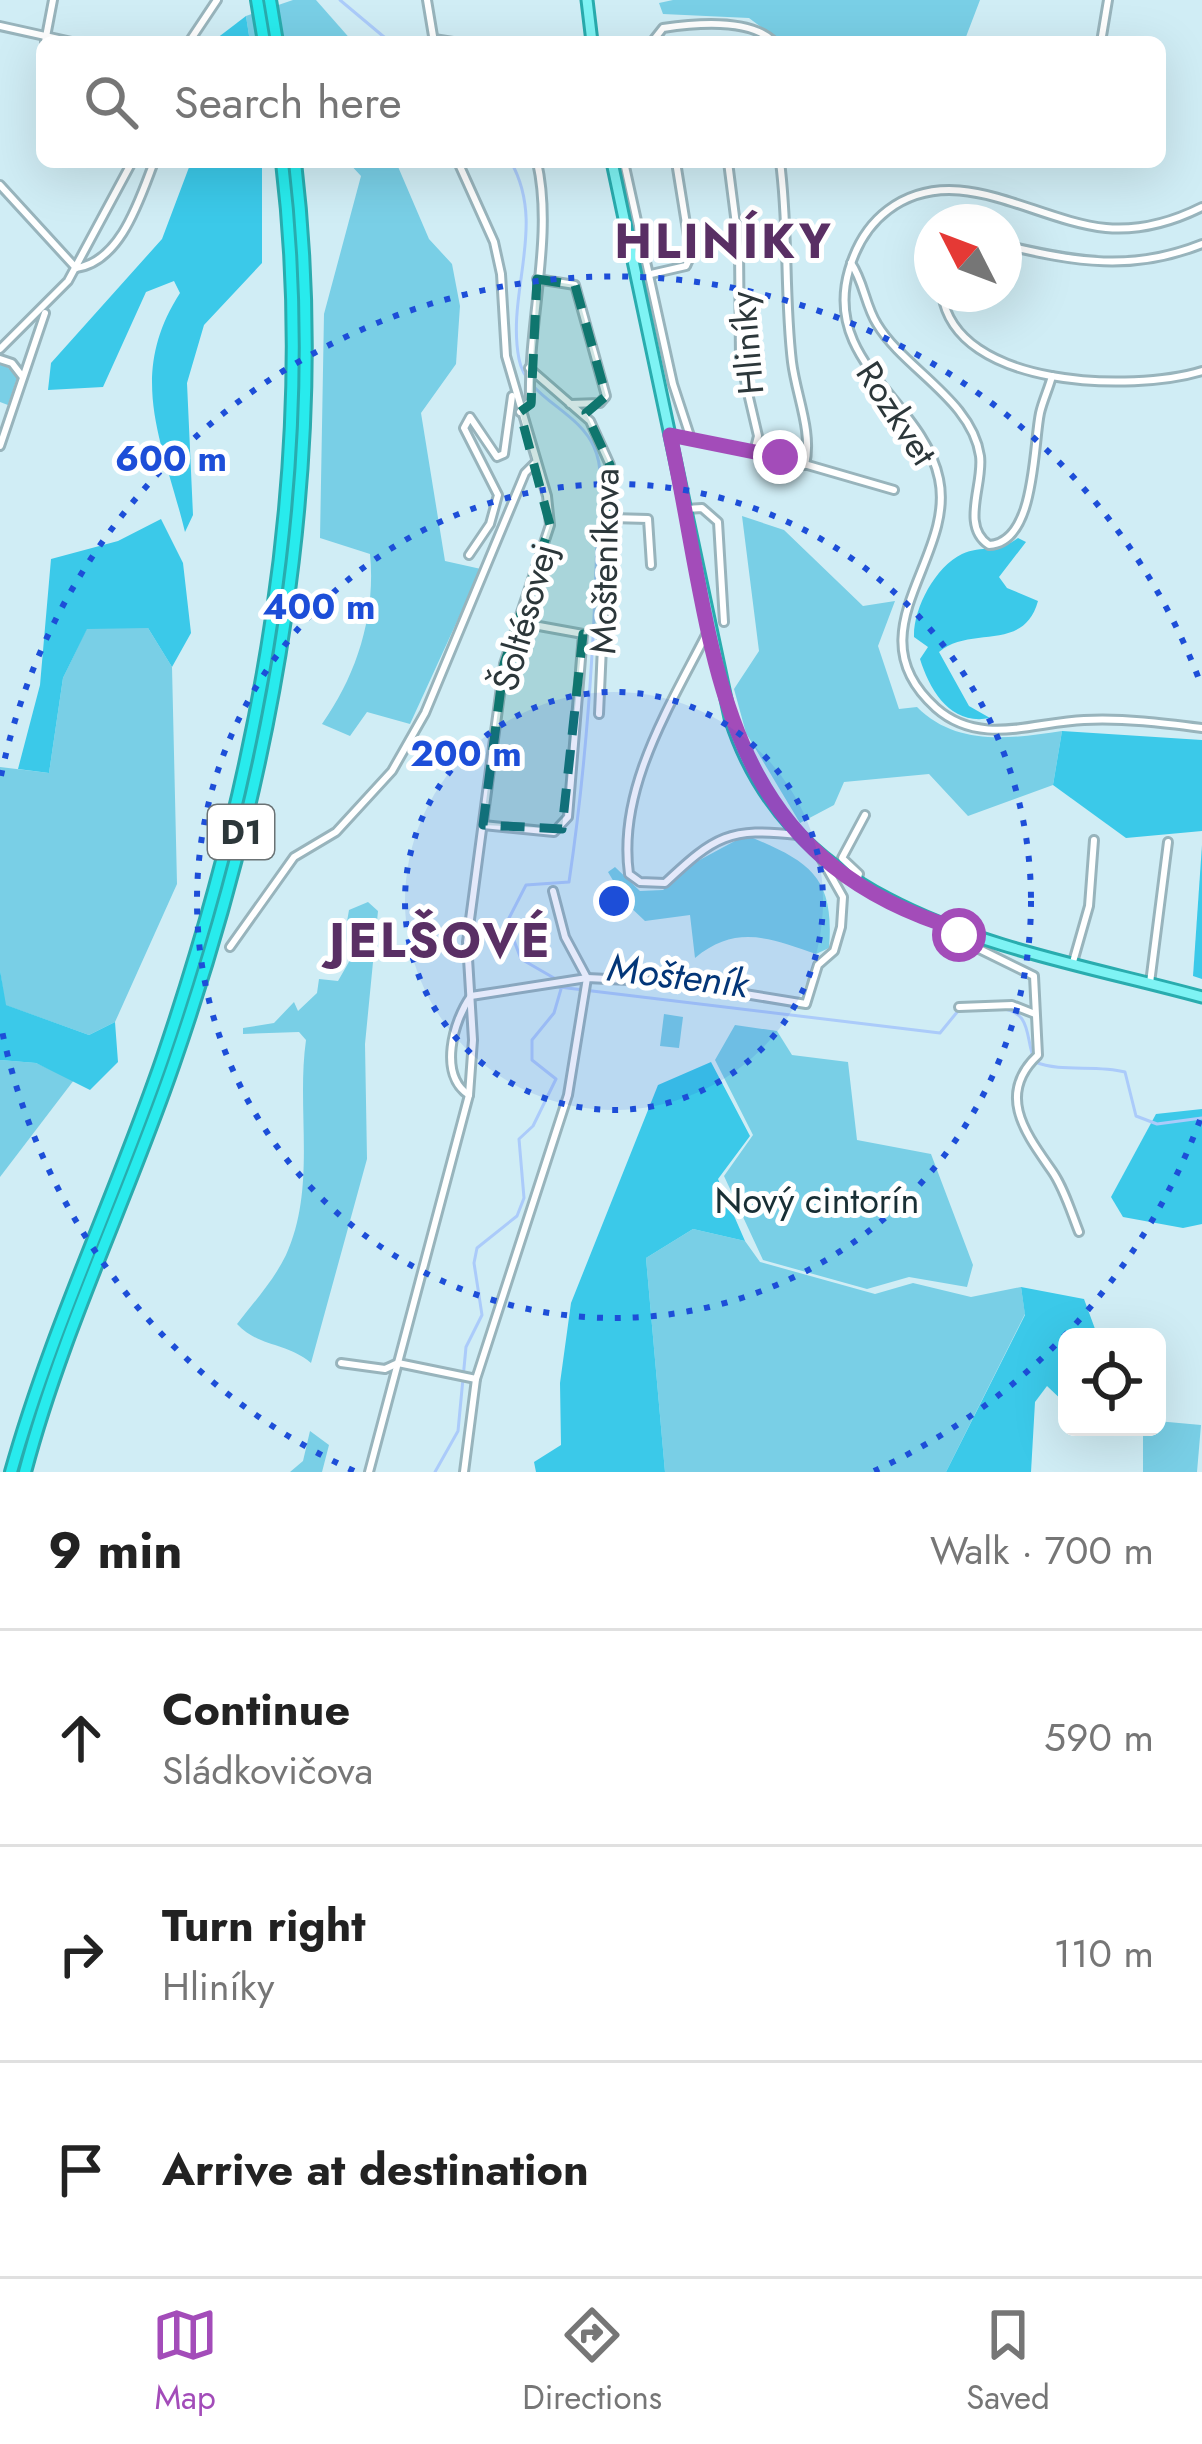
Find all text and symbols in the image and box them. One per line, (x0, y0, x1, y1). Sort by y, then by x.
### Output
search box (36, 36, 1166, 168)
icon: search (78, 69, 144, 135)
text: Search here (174, 70, 402, 135)
north arrow (914, 204, 1022, 312)
district label: HLINÍKY (614, 207, 834, 276)
street label: Hliníky (716, 289, 776, 397)
street label: Rozkvet (844, 351, 950, 476)
route end (753, 430, 807, 484)
text: 600 m (115, 432, 227, 484)
street label: Mošteníkova (576, 467, 632, 655)
street label: Šoltésovej (478, 537, 570, 697)
text: 400 m (262, 580, 376, 632)
text: 200 m (410, 727, 522, 779)
road number: D1 (208, 805, 274, 859)
centre of rings (593, 880, 635, 922)
district label: JELŠOVÉ (321, 906, 553, 975)
route start (932, 908, 986, 962)
water label: Mošteník (604, 939, 754, 1013)
park label: Nový cintorín (715, 1174, 919, 1226)
map controls (1058, 1328, 1166, 1436)
button: locate (1058, 1328, 1166, 1436)
text: 9 min (48, 1513, 183, 1587)
text: Walk · 700 m (930, 1522, 1154, 1579)
text: Continue (162, 1677, 350, 1742)
icon: ahead (48, 1705, 114, 1771)
text: 590 m (1044, 1709, 1154, 1766)
text: Sládkovičova (162, 1742, 373, 1799)
text: Turn right (162, 1893, 366, 1958)
icon: right (48, 1921, 114, 1987)
text: 110 m (1053, 1925, 1154, 1982)
text: Hliníky (162, 1958, 275, 2015)
icon: arrive (48, 2137, 114, 2203)
text: Arrive at destination (162, 2137, 589, 2202)
tab: Map (152, 2302, 218, 2421)
tab: Directions (522, 2302, 662, 2421)
tab: Saved (966, 2302, 1050, 2421)

